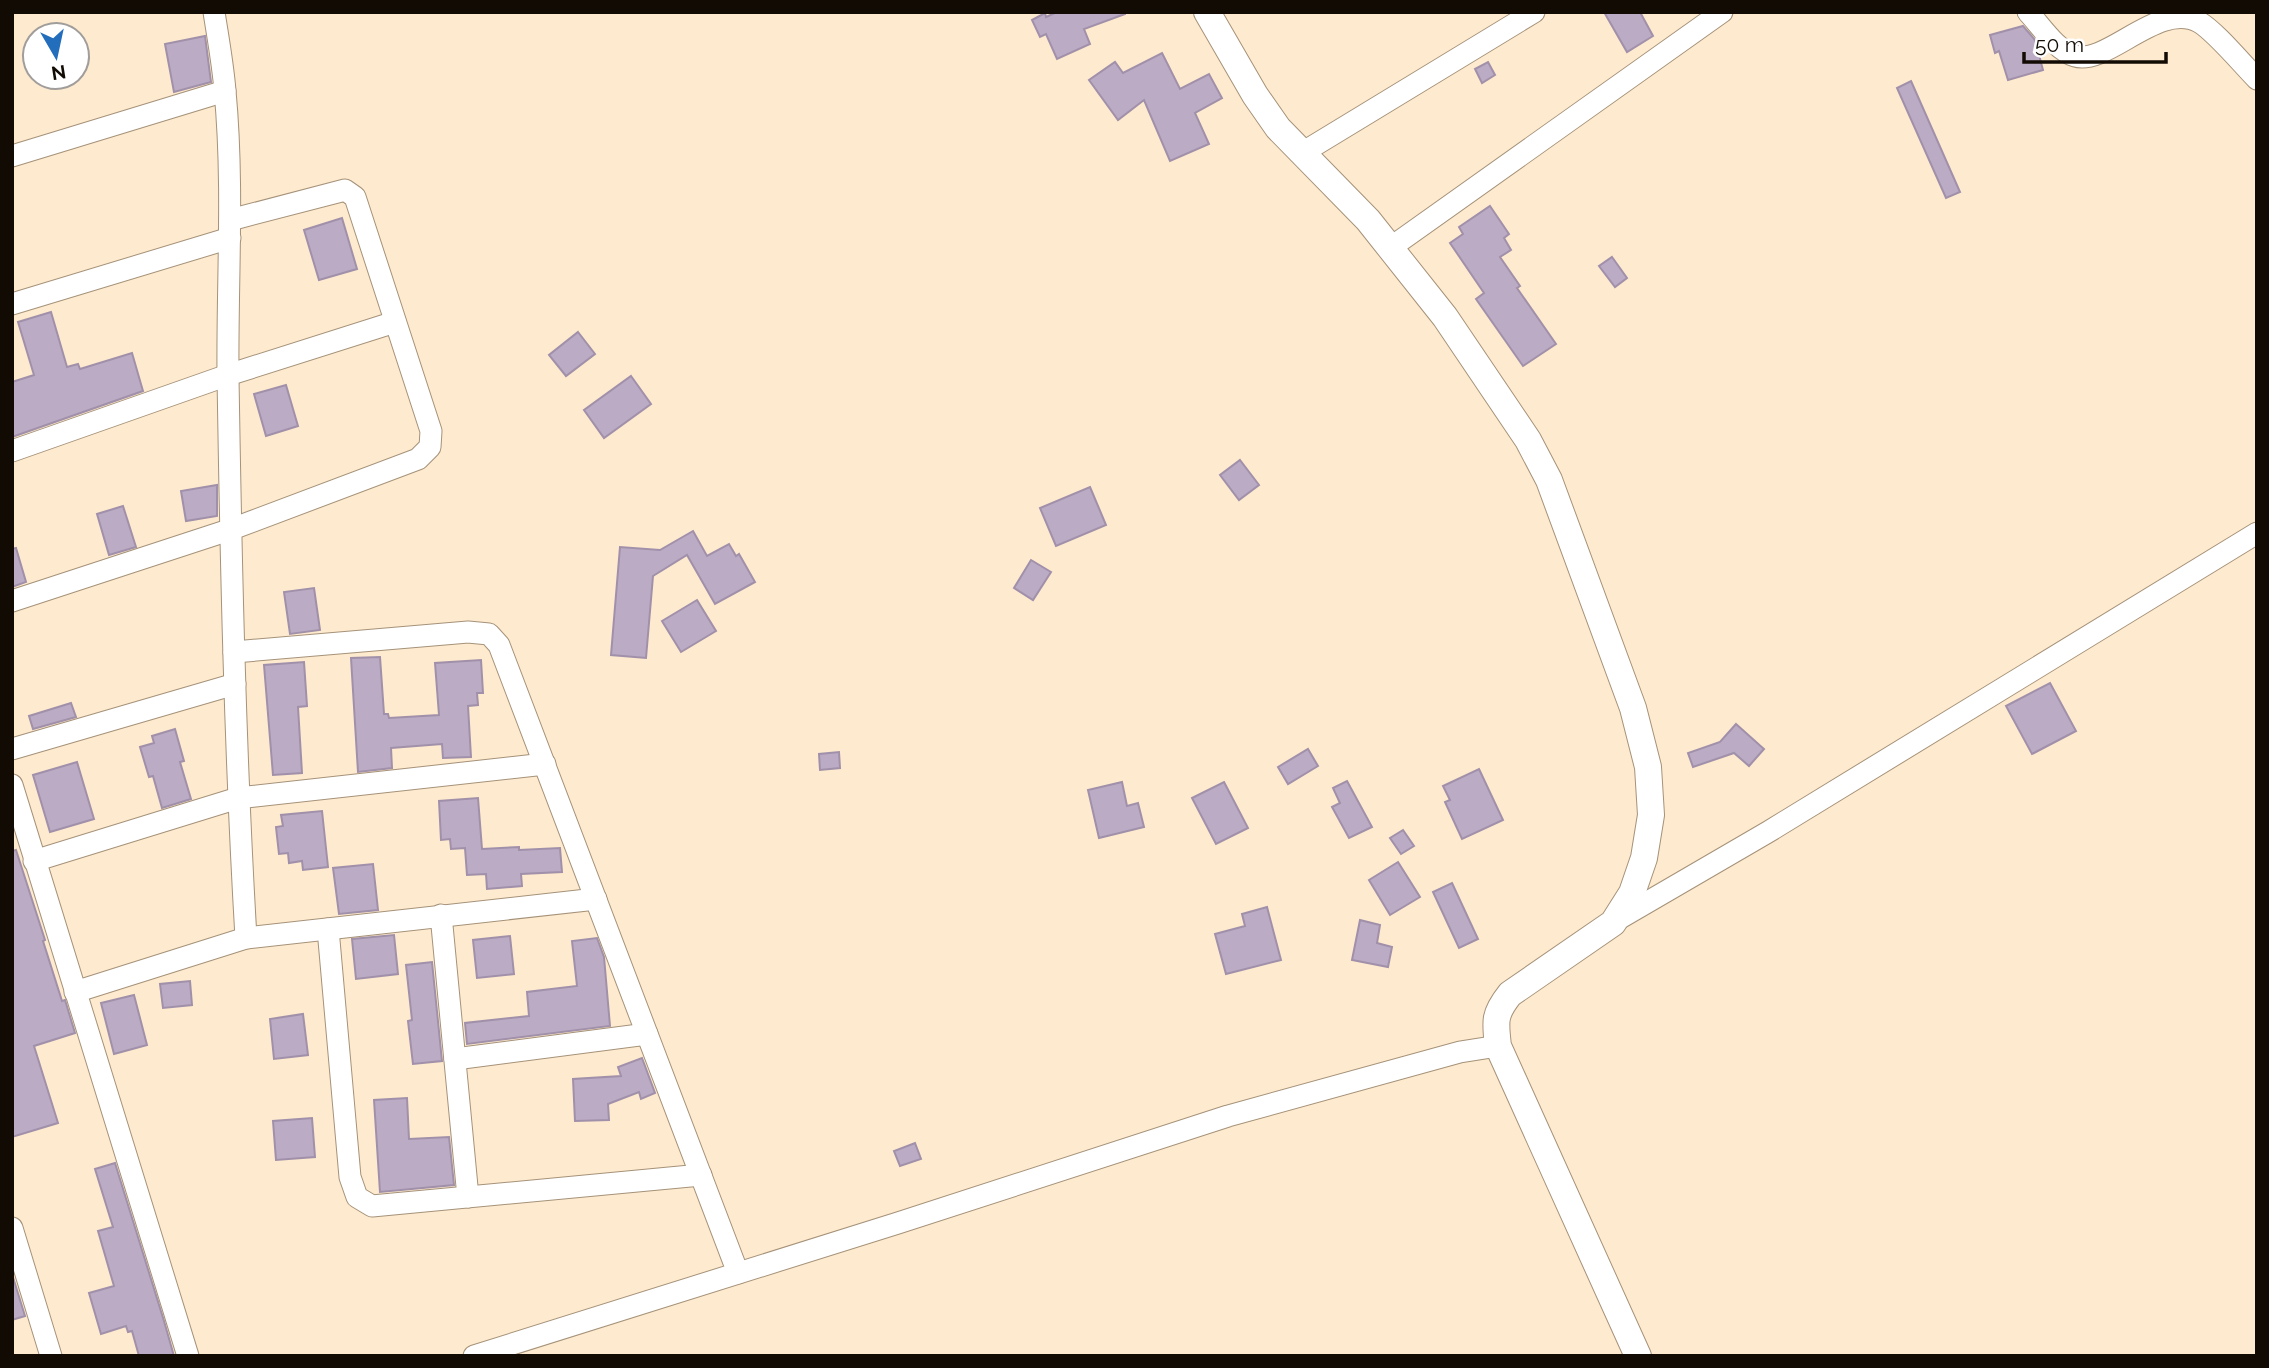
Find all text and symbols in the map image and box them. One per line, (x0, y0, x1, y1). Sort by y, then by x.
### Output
north arrow (21, 21, 91, 91)
scale bar (2024, 21, 2166, 65)
text: 50 m (2035, 32, 2084, 57)
text: N (50, 61, 68, 85)

